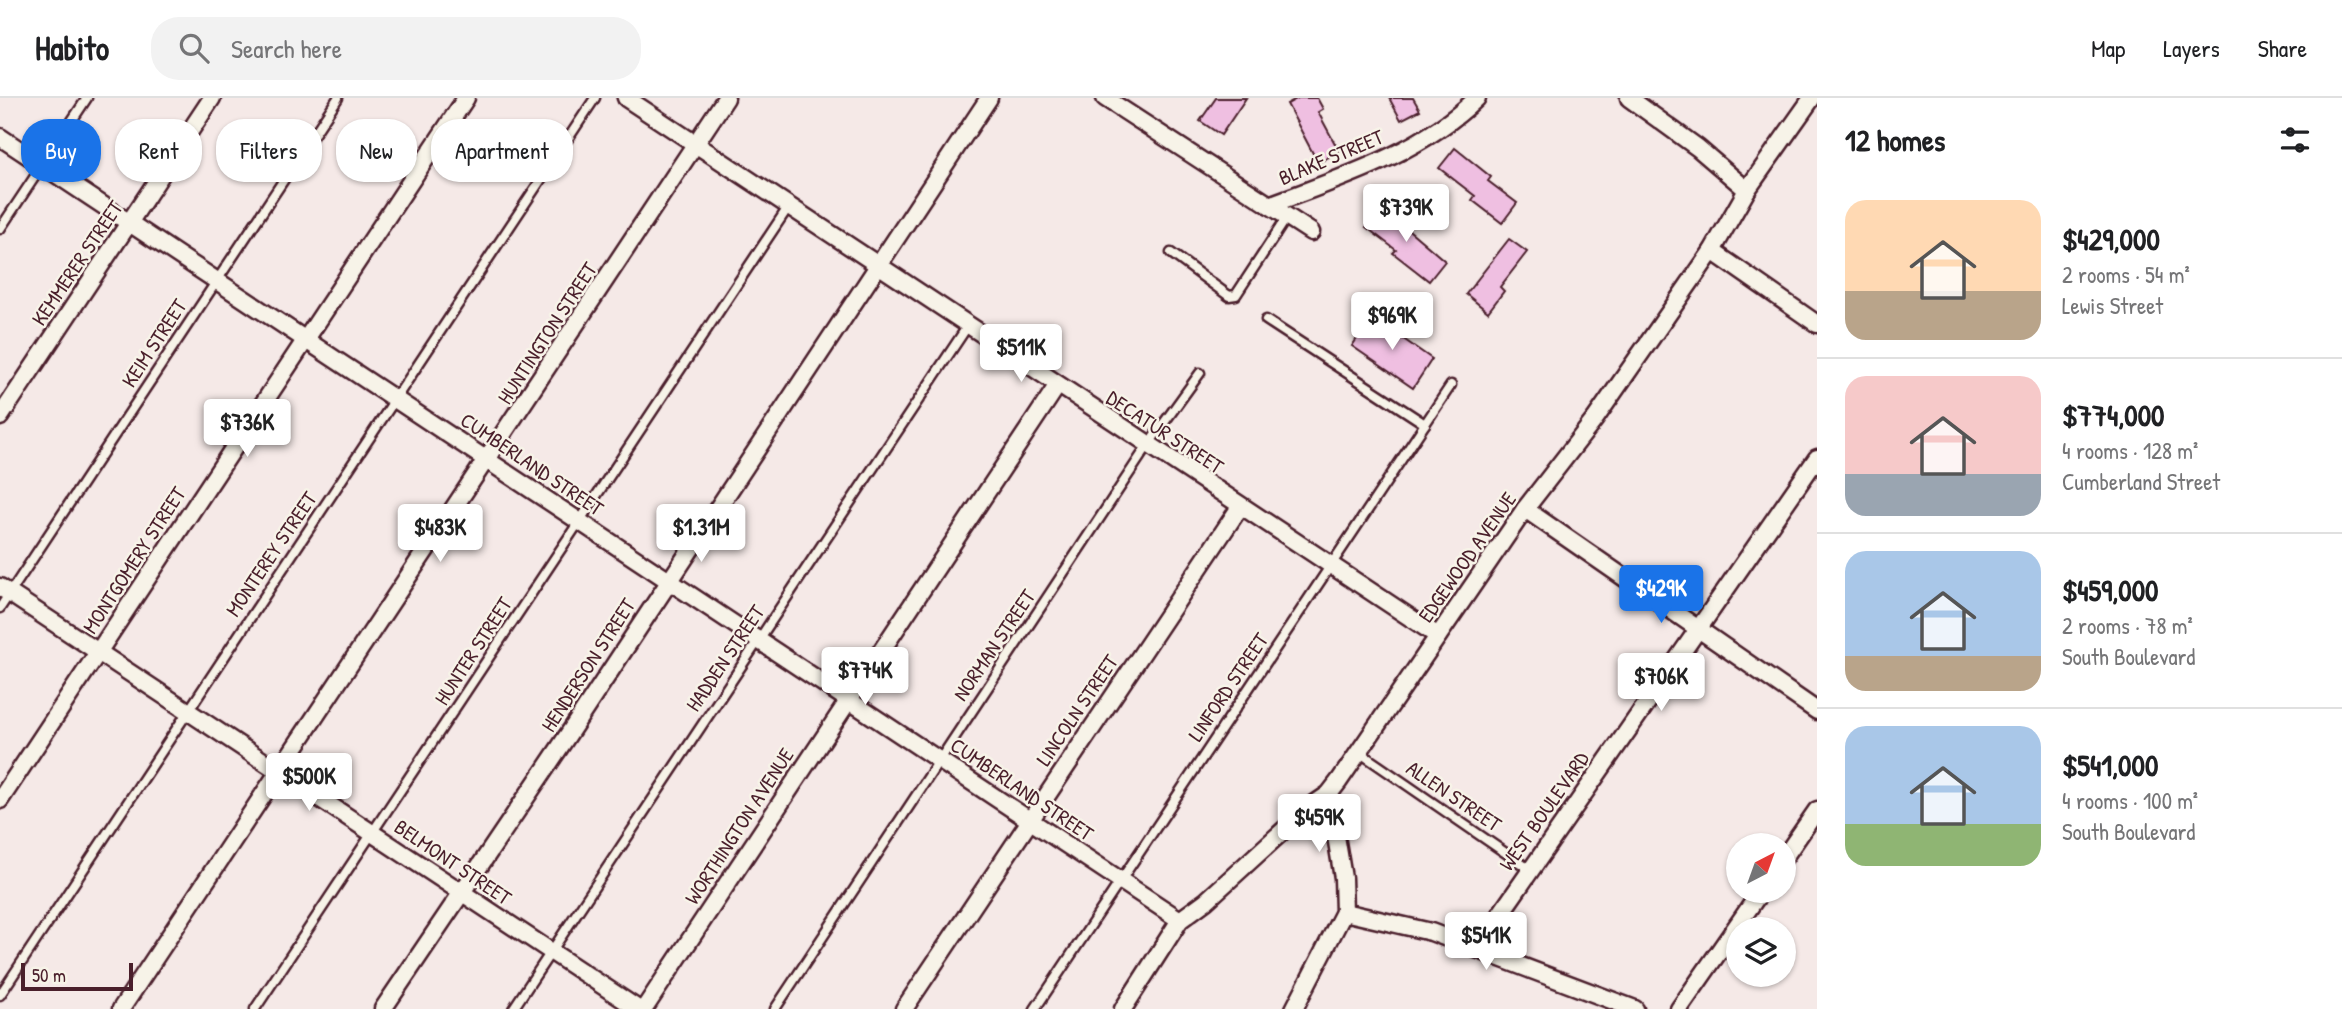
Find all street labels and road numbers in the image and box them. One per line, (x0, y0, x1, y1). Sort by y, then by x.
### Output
street label: BLAKE STREET (1274, 121, 1389, 192)
street label: KEMMERER STREET (24, 194, 130, 331)
street label: HUNTINGTON STREET (490, 256, 604, 409)
street label: KEIM STREET (115, 292, 194, 393)
street label: DECATUR STREET (1101, 383, 1230, 481)
street label: CUMBERLAND STREET (455, 405, 610, 523)
street label: MONTGOMERY STREET (76, 480, 193, 639)
street label: MONTEREY STREET (218, 485, 324, 622)
street label: EDGEWOOD AVENUE (1411, 486, 1523, 628)
street label: NORMAN STREET (946, 583, 1043, 706)
street label: HUNTER STREET (427, 590, 519, 711)
street label: HENDERSON STREET (534, 592, 643, 737)
street label: HADDEN STREET (679, 598, 772, 717)
street label: LINFORD STREET (1181, 626, 1276, 747)
street label: LINCOLN STREET (1029, 648, 1126, 771)
street label: CUMBERLAND STREET (945, 730, 1100, 848)
street label: WORTHINGTON AVENUE (678, 742, 800, 910)
street label: WEST BOULEVARD (1492, 746, 1596, 876)
street label: ALLEN STREET (1401, 754, 1508, 839)
street label: BELMONT STREET (389, 812, 518, 912)

